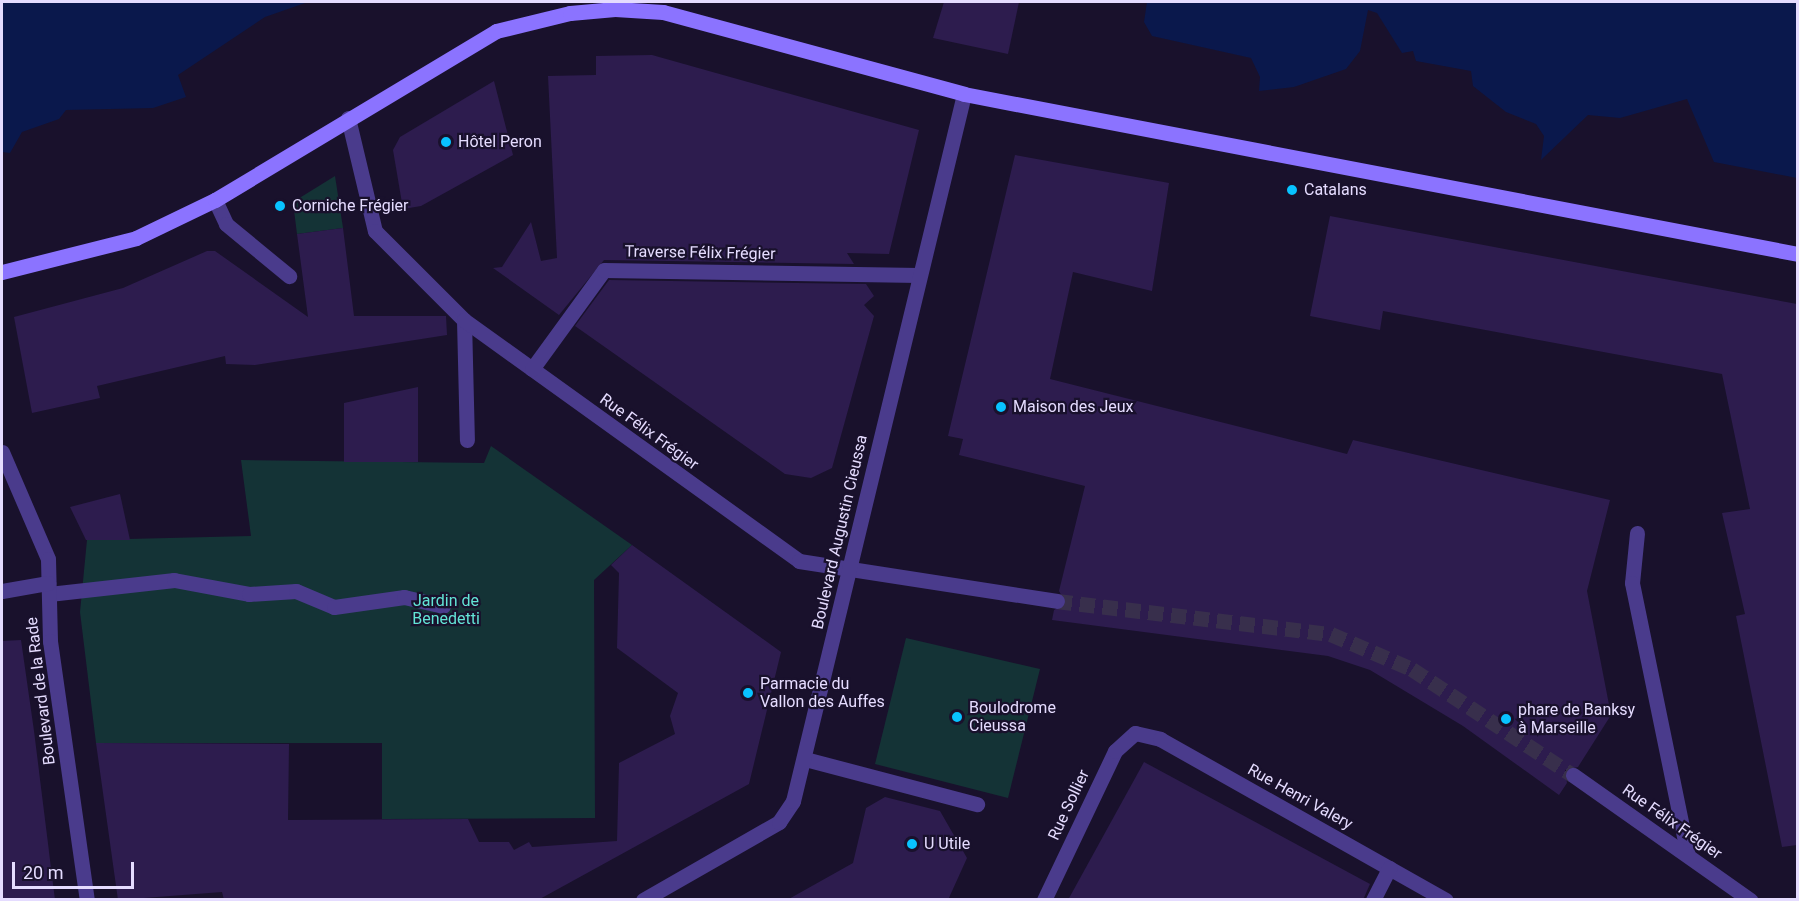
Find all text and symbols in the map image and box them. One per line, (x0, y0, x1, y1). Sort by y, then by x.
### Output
place label: Hôtel Peron (458, 132, 542, 152)
marker: Hôtel Peron (439, 135, 453, 149)
place label: Catalans (1304, 180, 1367, 200)
marker: Catalans (1285, 183, 1299, 197)
place label: Corniche Frégier (292, 196, 409, 216)
marker: Corniche Frégier (273, 199, 287, 213)
street label: Traverse Félix Frégier (624, 242, 776, 264)
street label: Rue Félix Frégier (596, 390, 702, 474)
place label: Maison des Jeux (1013, 397, 1134, 417)
marker: Maison des Jeux (994, 400, 1008, 414)
street label: Boulevard Augustin Cieussa (808, 433, 872, 631)
park label: Jardin de Benedetti (412, 591, 480, 629)
street label: Boulevard de la Rade (22, 616, 60, 766)
place label: Parmacie du Vallon des Auffes (760, 674, 885, 712)
marker: Parmacie du Vallon des Auffes (741, 686, 755, 700)
place label: Boulodrome Cieussa (969, 698, 1056, 736)
place label: phare de Banksy à Marseille (1518, 700, 1635, 738)
marker: Boulodrome Cieussa (950, 710, 964, 724)
marker: phare de Banksy à Marseille (1499, 712, 1513, 726)
street label: Rue Henri Valery (1244, 760, 1356, 834)
street label: Rue Sollier (1044, 767, 1094, 843)
street label: Rue Félix Frégier (1619, 781, 1725, 863)
place label: U Utile (924, 834, 970, 854)
marker: U Utile (905, 837, 919, 851)
scale bar (15, 850, 136, 888)
text: 20 m (23, 862, 63, 883)

